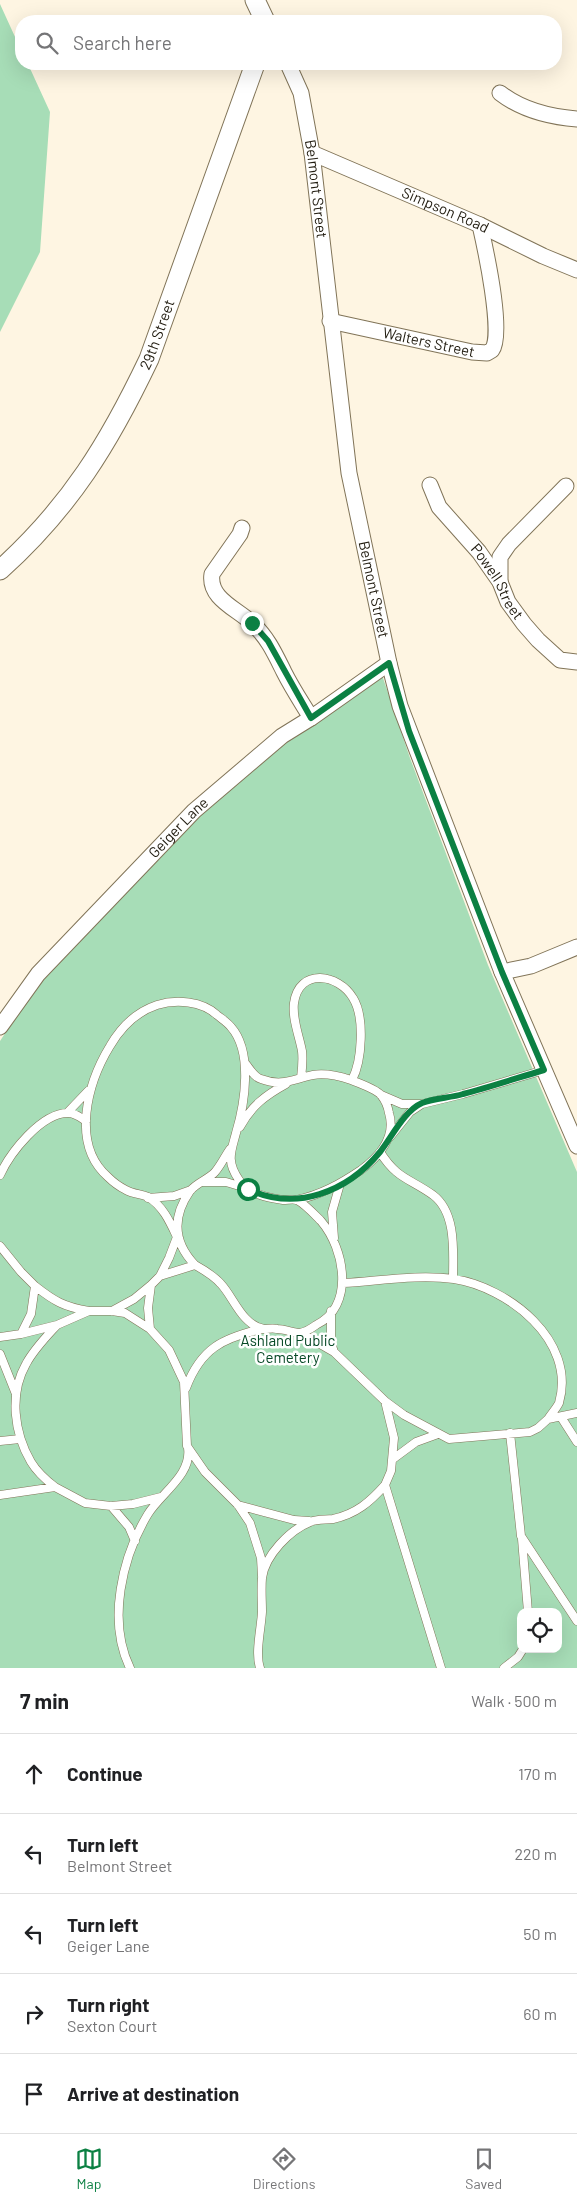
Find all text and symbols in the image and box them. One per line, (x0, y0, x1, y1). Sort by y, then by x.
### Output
search box (15, 15, 562, 70)
icon: search (33, 29, 61, 57)
text: Search here (73, 31, 172, 54)
street label: Belmont Street (302, 138, 332, 239)
street label: Simpson Road (399, 183, 492, 236)
street label: 29th Street (135, 297, 178, 372)
street label: Walters Street (381, 323, 476, 360)
street label: Belmont Street (356, 539, 394, 640)
street label: Powell Street (468, 539, 528, 623)
route end (241, 612, 264, 635)
street label: Geiger Lane (144, 793, 211, 861)
route start (237, 1178, 260, 1201)
park label: Ashland Public Cemetery (241, 1331, 336, 1366)
map controls (517, 1608, 562, 1653)
button: locate (517, 1608, 562, 1653)
text: 7 min (20, 1688, 69, 1713)
text: Walk · 500 m (471, 1691, 557, 1710)
icon: ahead (20, 1760, 48, 1788)
text: Continue (67, 1762, 143, 1785)
text: 170 m (518, 1764, 557, 1783)
text: Turn left (67, 1833, 138, 1856)
icon: left (20, 1840, 48, 1868)
text: 220 m (514, 1844, 557, 1863)
text: Belmont Street (67, 1856, 172, 1875)
text: Turn left (67, 1913, 138, 1936)
icon: left (20, 1920, 48, 1948)
text: 50 m (523, 1924, 557, 1943)
text: Geiger Lane (67, 1936, 150, 1955)
text: Turn right (67, 1993, 149, 2016)
icon: right (20, 2000, 48, 2028)
text: 60 m (523, 2004, 557, 2023)
text: Sexton Court (67, 2016, 157, 2035)
icon: arrive (20, 2080, 48, 2108)
text: Arrive at destination (67, 2082, 239, 2105)
tab: Map (75, 2145, 103, 2192)
tab: Directions (253, 2145, 315, 2192)
tab: Saved (465, 2145, 502, 2192)

